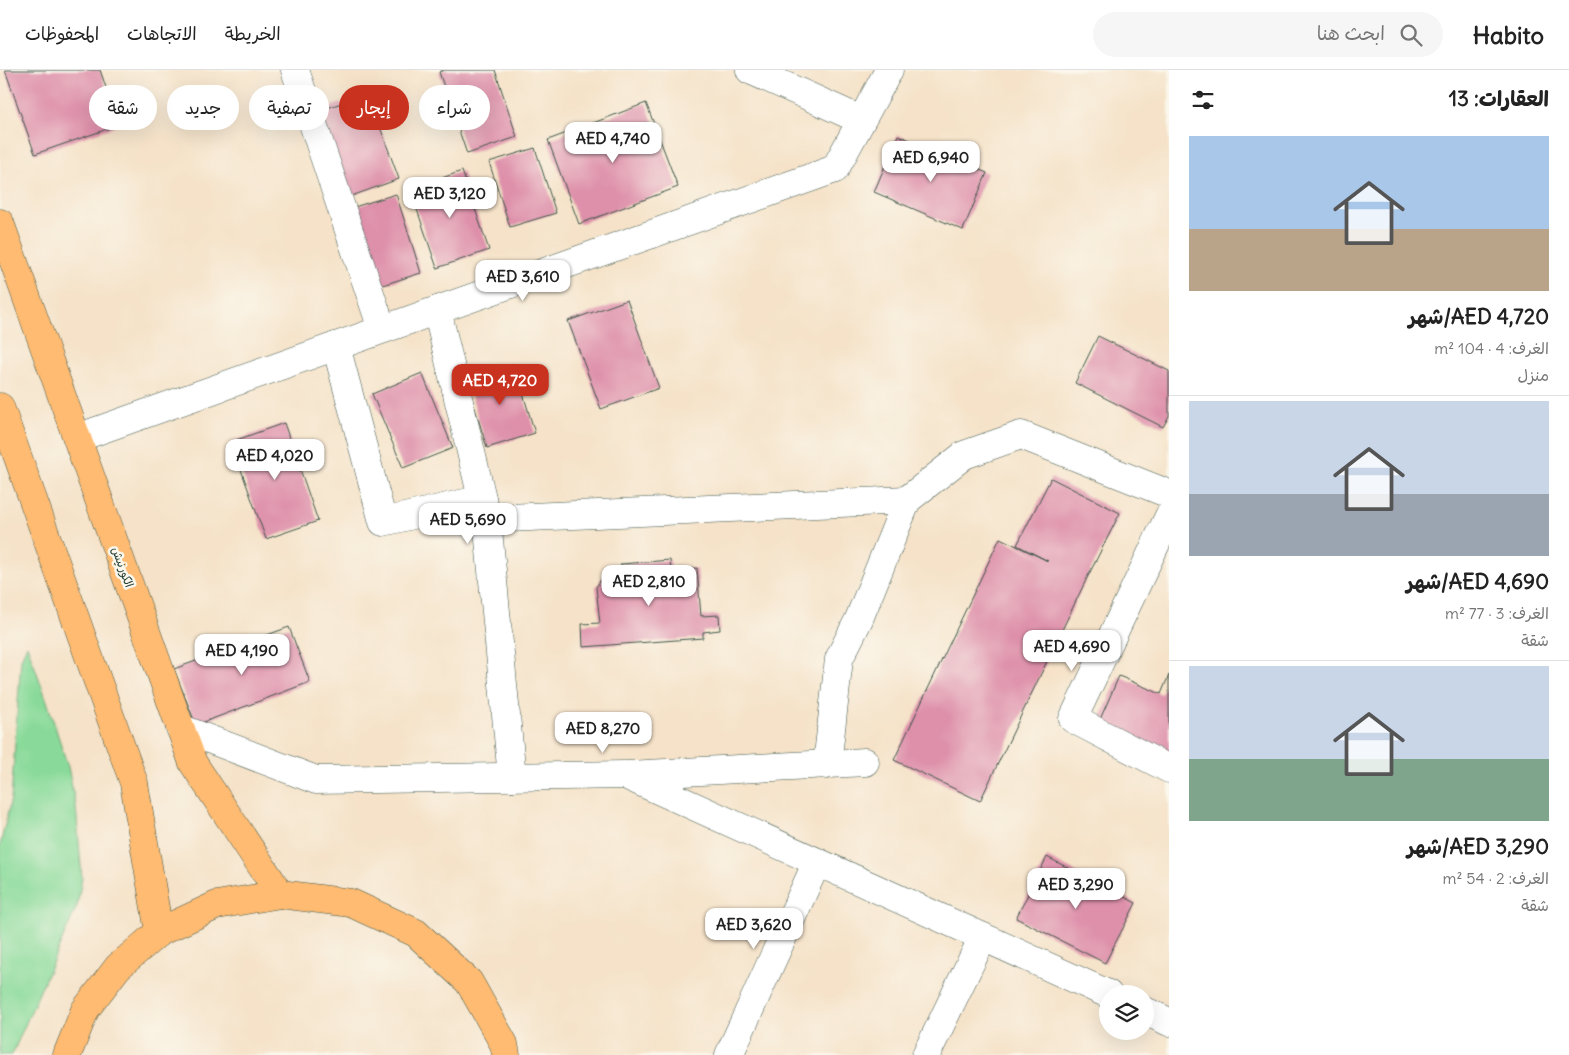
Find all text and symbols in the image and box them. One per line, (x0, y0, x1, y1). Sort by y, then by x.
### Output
search box (1093, 12, 1443, 57)
text: Habito (1473, 20, 1544, 50)
text: ابحث هنا (1317, 21, 1385, 45)
icon: search (1397, 21, 1425, 49)
text: المحفوظات (25, 22, 99, 45)
text: الاتجاهات (127, 22, 197, 45)
text: الخريطة (225, 22, 281, 45)
chip: شقة (89, 85, 157, 130)
chip: جديد (167, 85, 239, 130)
chip: تصفية (249, 85, 329, 130)
chip: إيجار (339, 85, 409, 130)
chip: شراء (419, 85, 490, 130)
text: العقارات: 13 (1449, 85, 1549, 112)
icon: filters (1189, 86, 1217, 114)
pin: AED 4,740 (556, 122, 670, 164)
text: AED 4,740 (576, 128, 650, 148)
pin: AED 6,940 (874, 140, 988, 183)
text: AED 6,940 (893, 147, 969, 167)
icon: home (1324, 168, 1414, 258)
pin: AED 3,120 (393, 176, 507, 219)
text: AED 3,120 (414, 183, 486, 203)
pin: AED 3,610 (466, 260, 580, 302)
text: AED 3,610 (486, 266, 560, 286)
text: AED 4,720/شهر (1409, 303, 1549, 330)
text: الغرف: 4 · 104 m² (1434, 338, 1549, 358)
pin: AED 4,720 (443, 364, 557, 406)
text: منزل (1517, 365, 1549, 385)
text: AED 4,720 (463, 370, 537, 390)
icon: home (1324, 434, 1414, 524)
pin: AED 4,020 (218, 438, 332, 481)
text: AED 4,020 (236, 445, 314, 465)
pin: AED 5,690 (411, 502, 525, 545)
text: AED 5,690 (430, 509, 506, 529)
street label: الكورنيش (109, 545, 137, 589)
pin: AED 2,810 (592, 564, 706, 607)
text: AED 4,690/شهر (1406, 568, 1549, 595)
text: AED 2,810 (612, 571, 686, 591)
text: الغرف: 3 · 77 m² (1445, 603, 1549, 623)
pin: AED 4,690 (1015, 630, 1129, 672)
text: شقة (1521, 630, 1549, 650)
pin: AED 4,190 (185, 634, 299, 676)
text: AED 4,690 (1034, 636, 1110, 656)
text: AED 4,190 (206, 640, 278, 660)
icon: home (1324, 699, 1414, 789)
pin: AED 8,270 (546, 712, 660, 754)
text: AED 8,270 (566, 718, 640, 738)
text: AED 3,290/شهر (1407, 833, 1549, 860)
pin: AED 3,290 (1019, 868, 1133, 910)
text: الغرف: 2 · 54 m² (1442, 868, 1549, 888)
text: AED 3,290 (1038, 874, 1114, 894)
text: شقة (1521, 895, 1549, 915)
pin: AED 3,620 (697, 908, 811, 950)
text: AED 3,620 (716, 914, 792, 934)
map controls (1099, 985, 1154, 1040)
button: layers (1099, 985, 1154, 1040)

